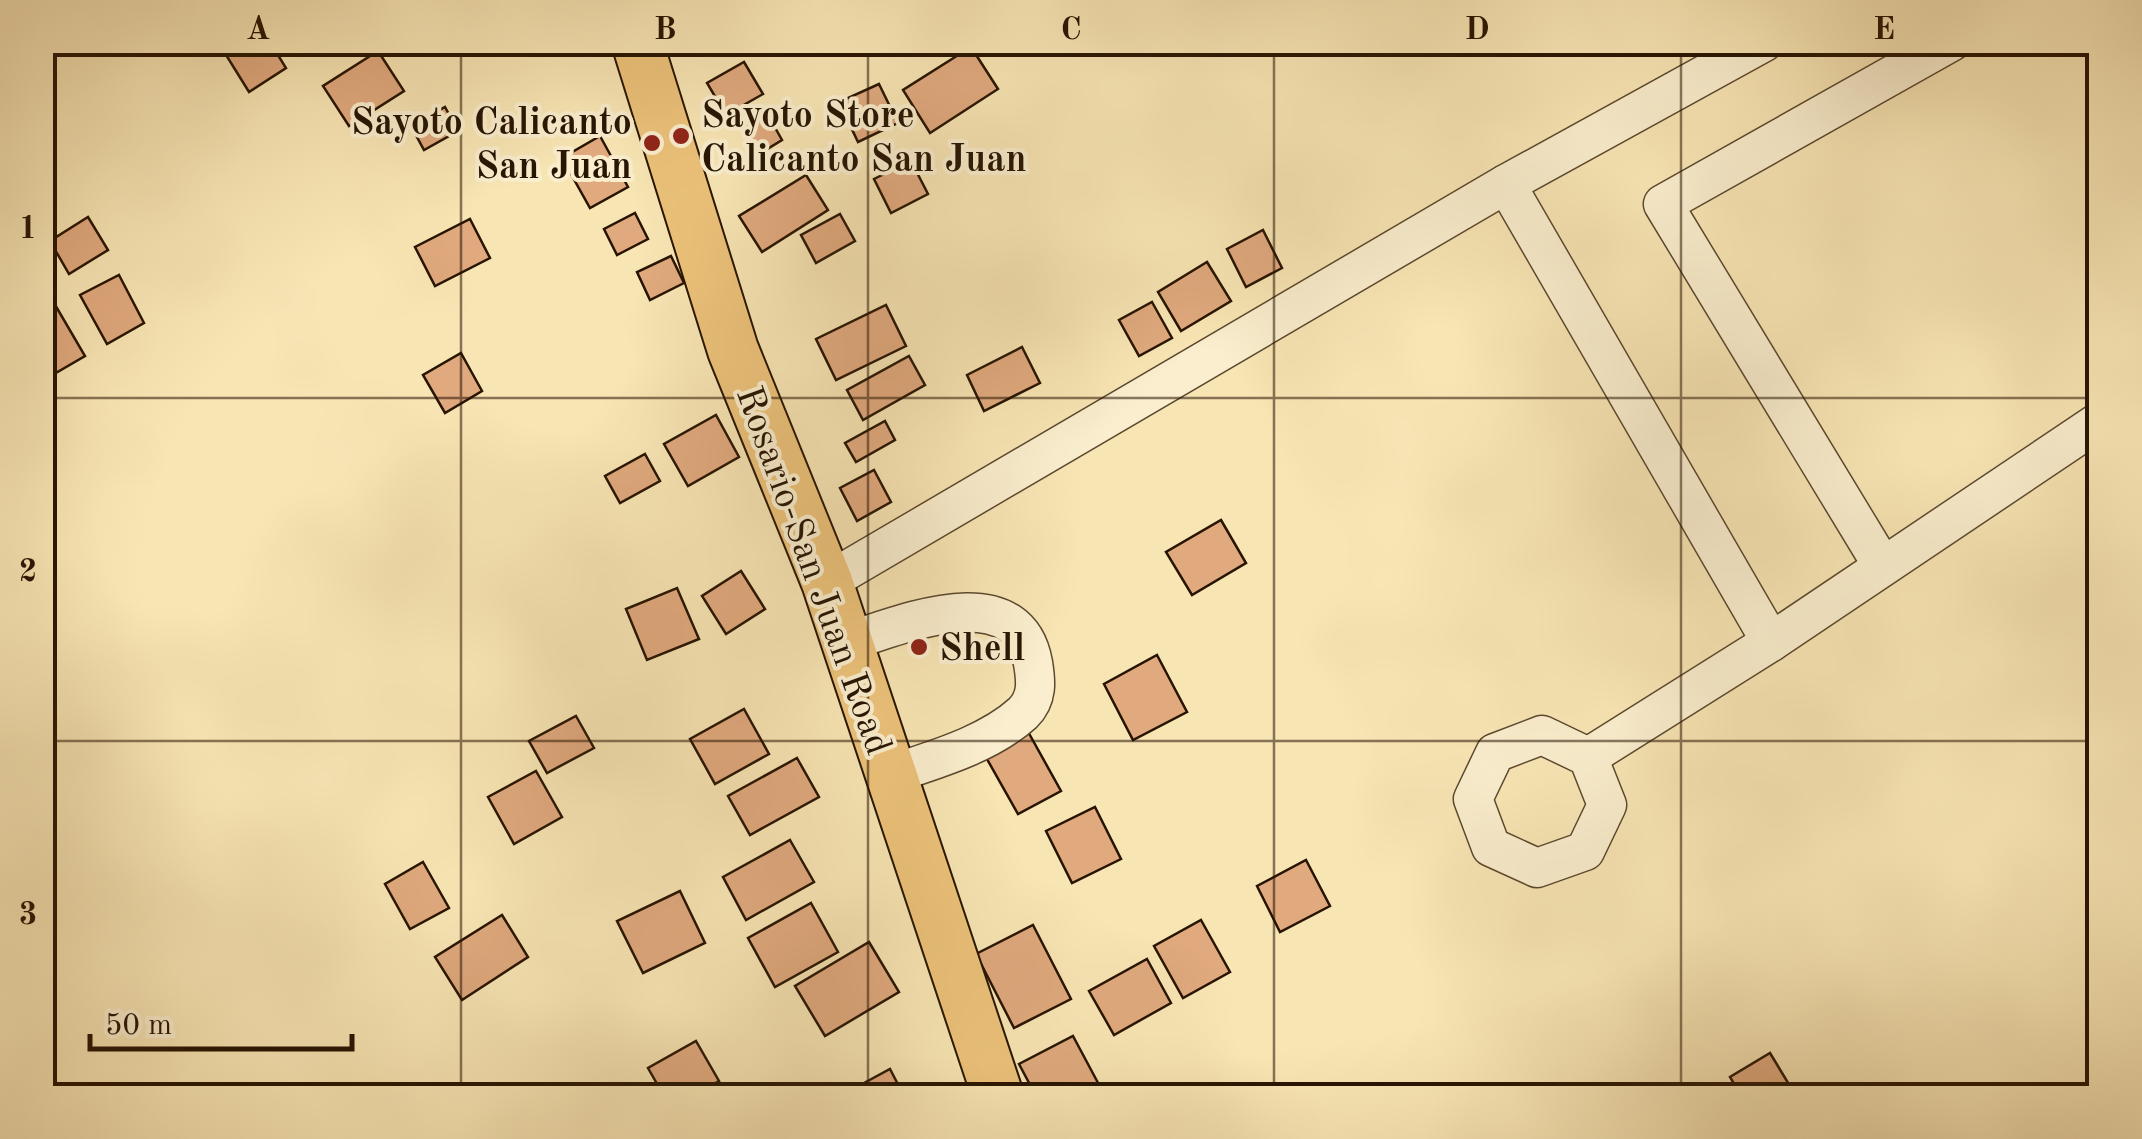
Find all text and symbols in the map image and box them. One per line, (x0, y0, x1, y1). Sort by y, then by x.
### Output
text: A (246, 15, 270, 47)
text: B (654, 15, 676, 47)
text: C (1060, 15, 1082, 47)
text: D (1464, 15, 1490, 47)
text: E (1873, 15, 1895, 47)
place label: Sayoto Store Calicanto San Juan (701, 98, 1027, 180)
place label: Sayoto Calicanto San Juan (351, 105, 632, 187)
marker: Sayoto Store Calicanto San Juan (670, 125, 692, 147)
marker: Sayoto Calicanto San Juan (641, 132, 663, 154)
text: 1 (19, 214, 37, 246)
street label: Rosario-San Juan Road (728, 382, 897, 760)
text: 2 (19, 557, 37, 589)
place label: Shell (939, 631, 1025, 669)
marker: Shell (908, 636, 930, 658)
text: 3 (19, 900, 37, 932)
scale bar (90, 989, 352, 1051)
text: 50 m (105, 1011, 172, 1041)

